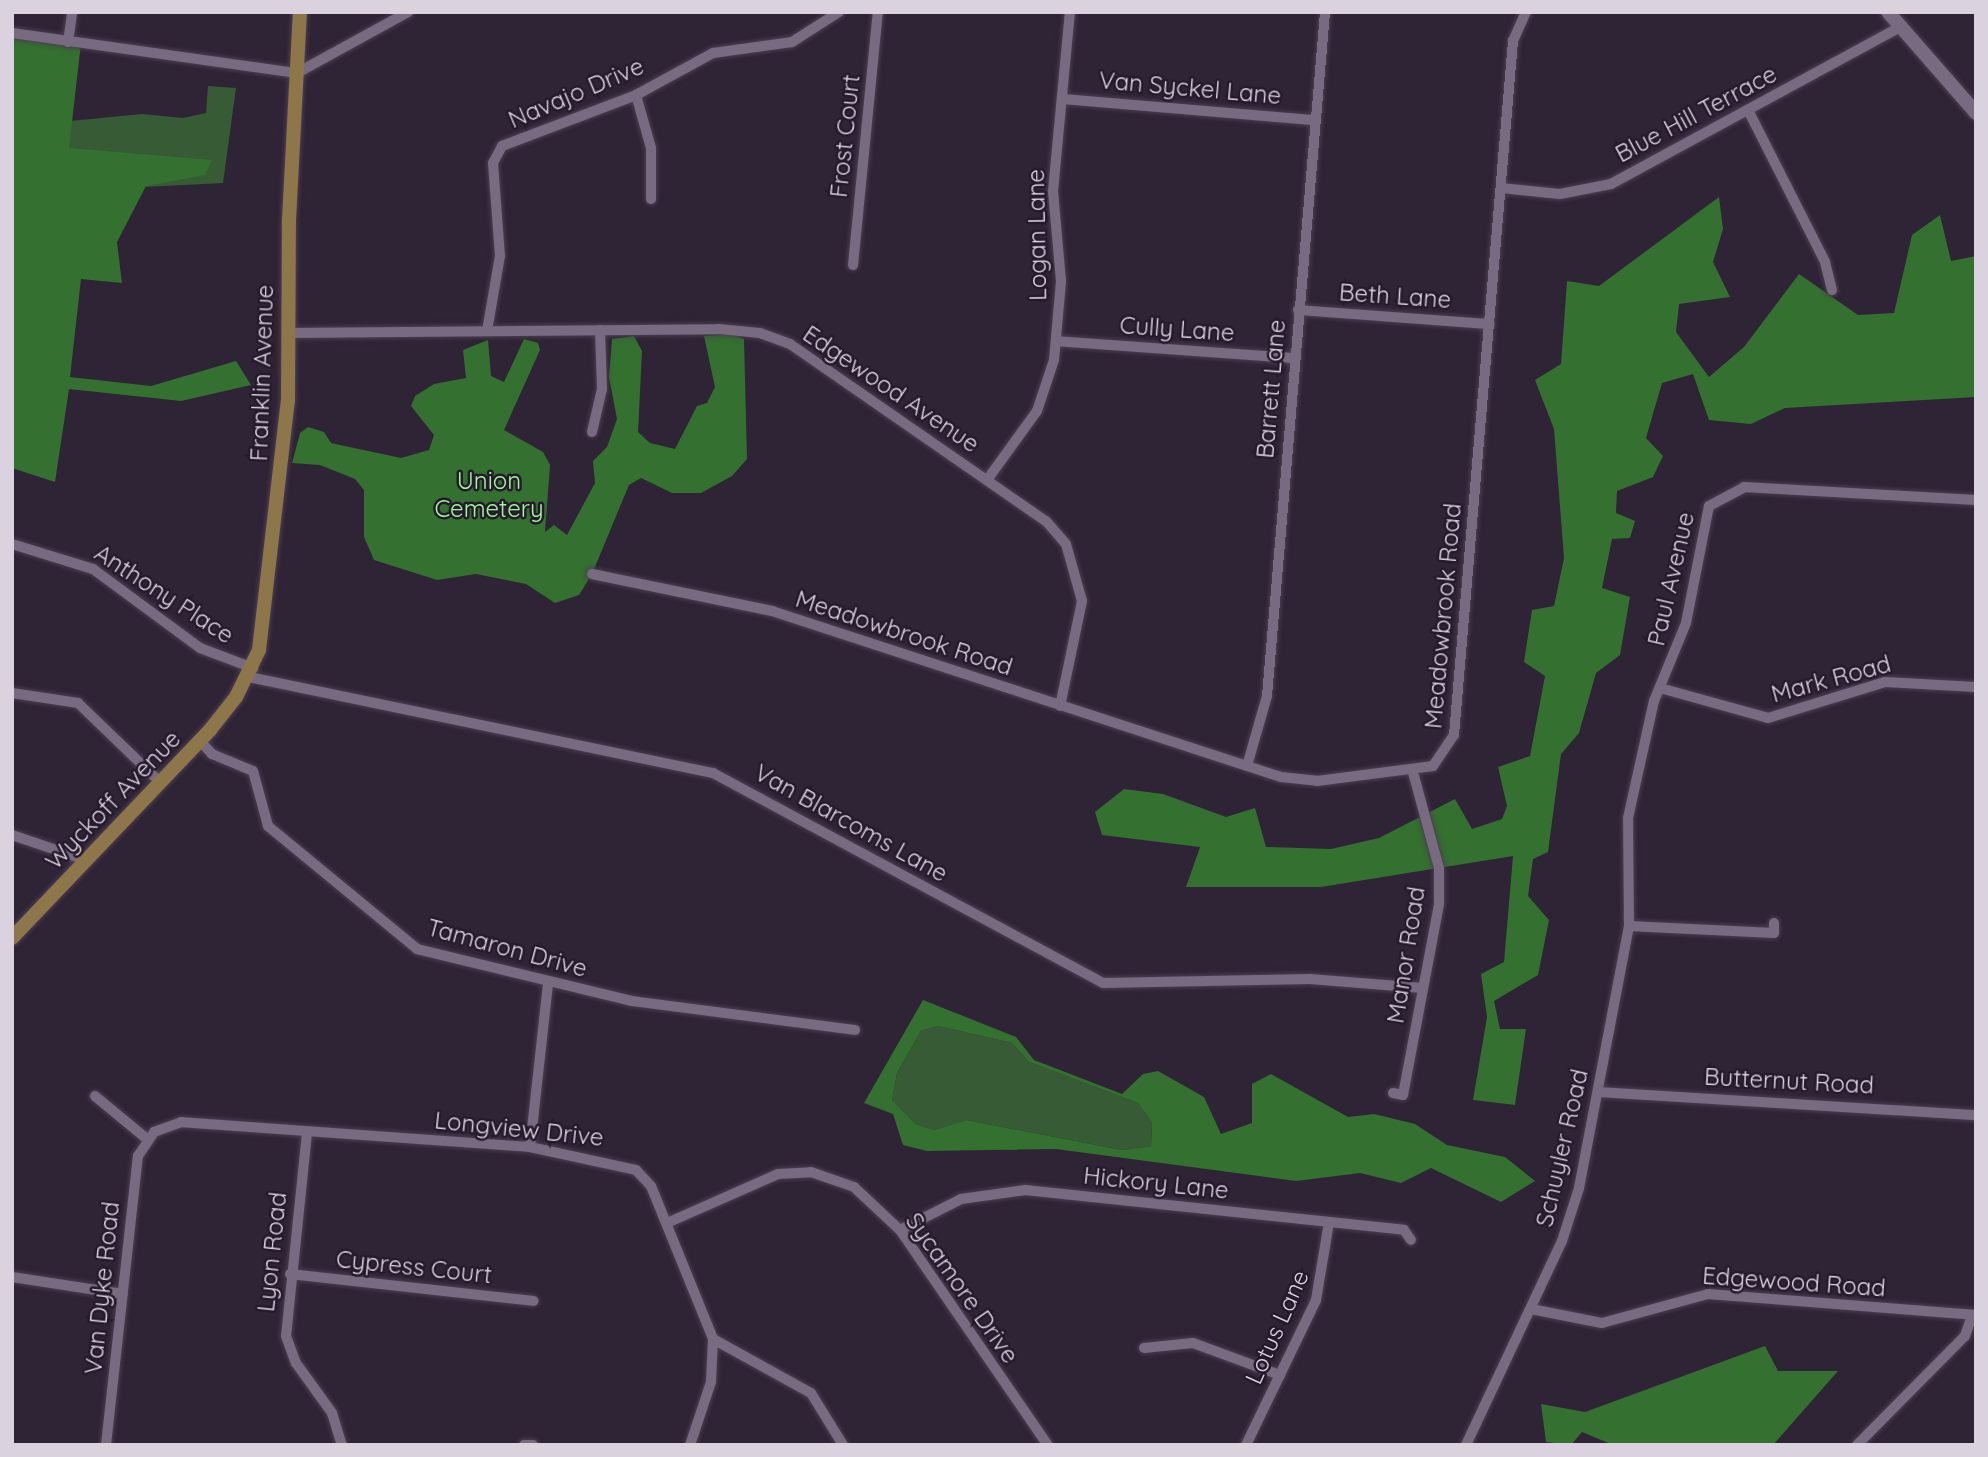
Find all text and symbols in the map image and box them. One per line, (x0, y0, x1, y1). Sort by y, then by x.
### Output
street label: Navajo Drive (504, 52, 648, 134)
street label: Blue Hill Terrace (1610, 59, 1782, 169)
street label: Van Syckel Lane (1098, 66, 1282, 110)
street label: Frost Court (824, 73, 866, 199)
street label: Logan Lane (1021, 169, 1053, 301)
street label: Beth Lane (1338, 278, 1452, 314)
street label: Franklin Avenue (245, 284, 279, 462)
street label: Cully Lane (1119, 311, 1235, 347)
street label: Barrett Lane (1251, 318, 1291, 460)
street label: Edgewood Avenue (797, 319, 985, 459)
park label: Union Cemetery (434, 467, 544, 523)
street label: Meadowbrook Road (1419, 502, 1467, 730)
street label: Paul Avenue (1642, 509, 1700, 649)
street label: Anthony Place (89, 538, 239, 650)
street label: Meadowbrook Road (792, 584, 1016, 682)
street label: Mark Road (1768, 649, 1894, 709)
street label: Wyckoff Avenue (39, 725, 187, 875)
street label: Van Blarcoms Lane (749, 758, 953, 888)
street label: Manor Road (1381, 885, 1431, 1025)
street label: Tamaron Drive (424, 913, 590, 983)
street label: Butternut Road (1703, 1062, 1875, 1100)
street label: Schuyler Road (1530, 1066, 1594, 1230)
street label: Longview Drive (433, 1106, 605, 1152)
street label: Hickory Lane (1082, 1161, 1230, 1205)
street label: Lyon Road (251, 1191, 293, 1313)
street label: Van Dyke Road (79, 1200, 125, 1376)
street label: Sycamore Drive (899, 1207, 1025, 1369)
street label: Cypress Court (335, 1245, 493, 1289)
street label: Edgewood Road (1701, 1261, 1887, 1303)
street label: Lotus Lane (1239, 1266, 1315, 1388)

